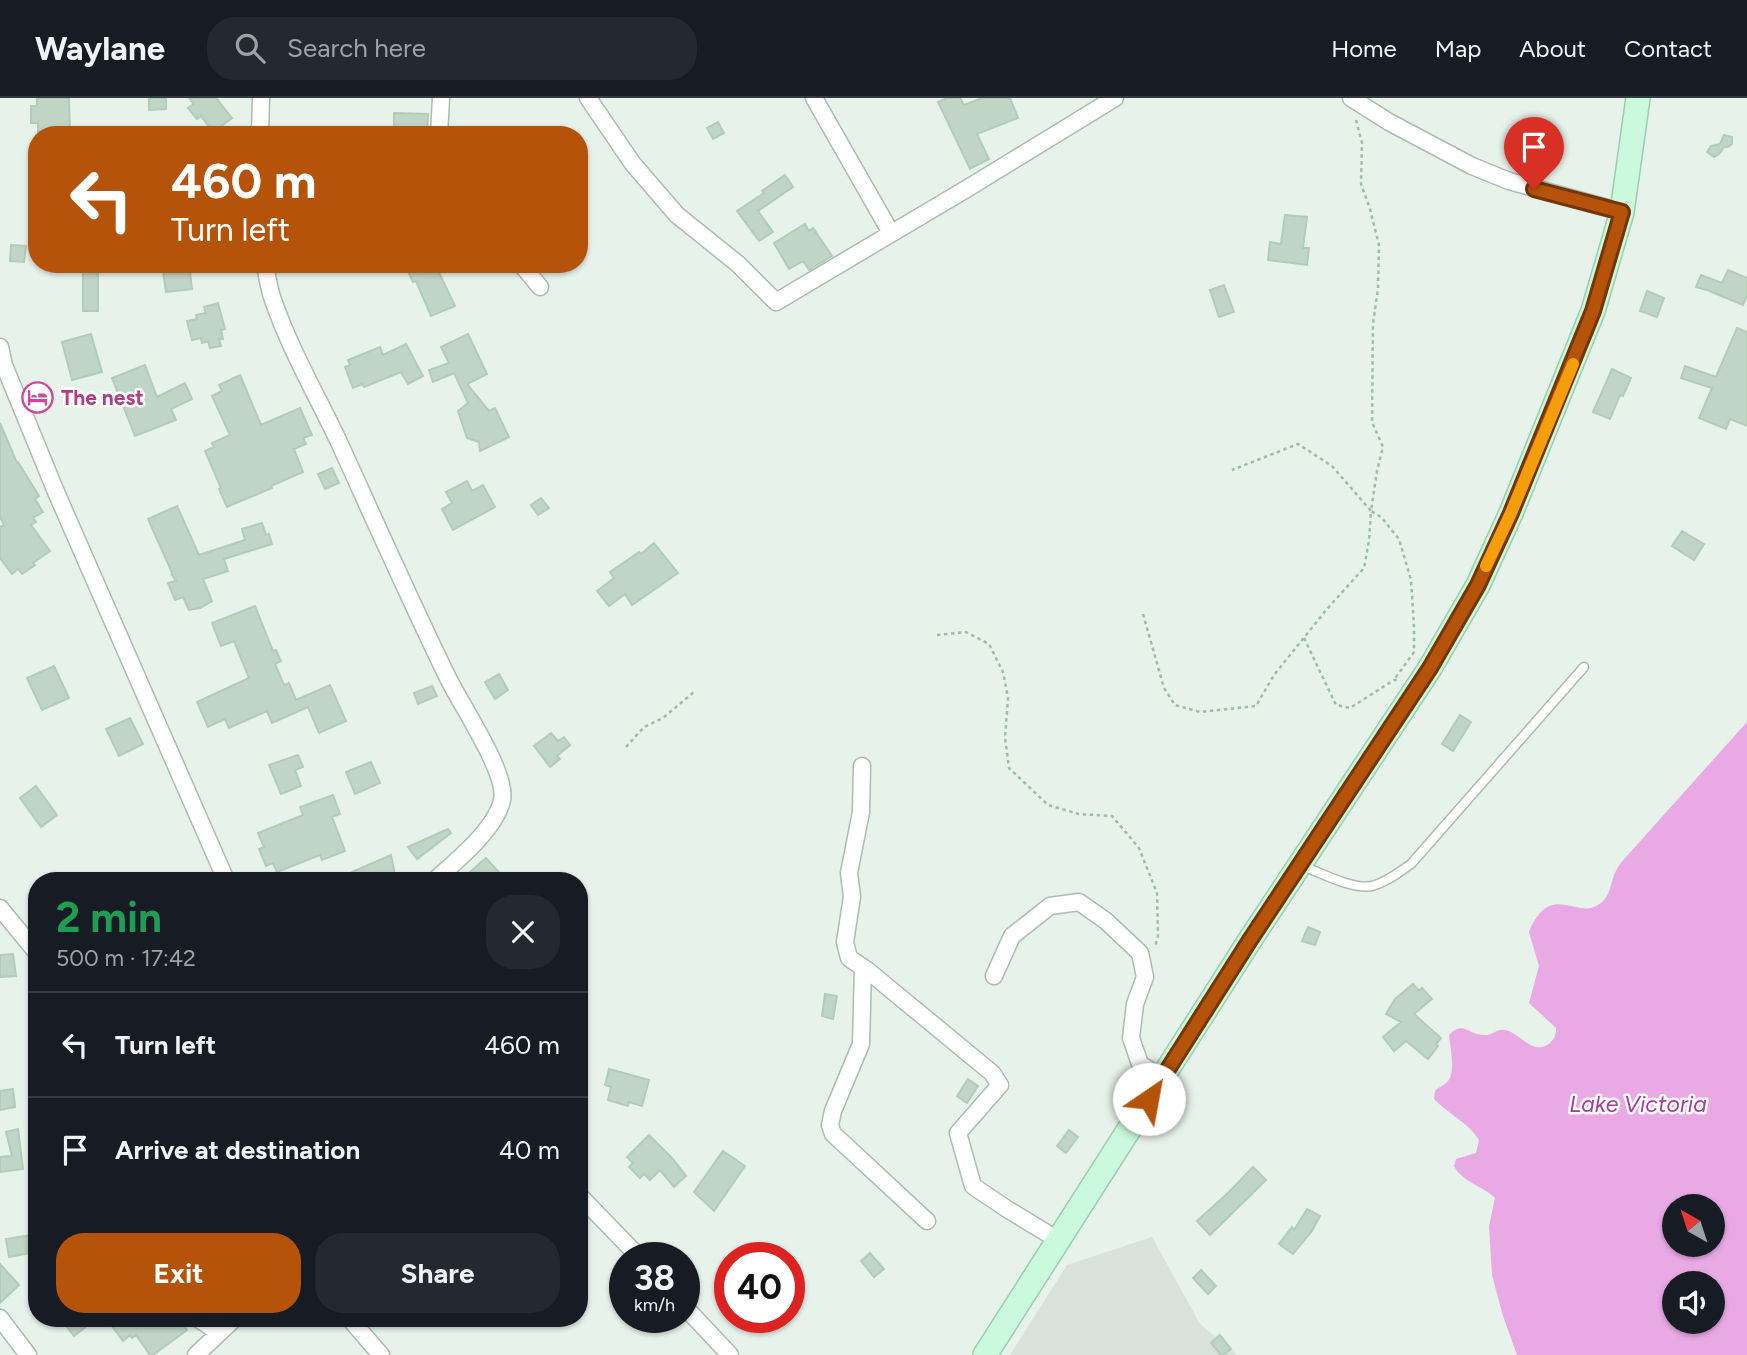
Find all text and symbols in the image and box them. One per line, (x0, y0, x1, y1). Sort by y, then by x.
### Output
search box (207, 17, 697, 80)
text: Waylane (35, 29, 165, 68)
icon: search (231, 29, 269, 67)
text: Search here (287, 32, 426, 64)
text: Home (1331, 34, 1397, 63)
text: Map (1435, 34, 1481, 63)
text: About (1519, 34, 1586, 63)
text: Contact (1624, 34, 1712, 63)
pin (1504, 117, 1564, 189)
icon: arrive (1515, 128, 1553, 166)
text: 460 m (171, 151, 317, 210)
icon: left (56, 154, 147, 245)
text: Turn left (171, 211, 290, 249)
hotel icon: The nest (21, 381, 55, 415)
place label: The nest (61, 385, 144, 410)
text: 2 min (56, 892, 162, 943)
button: close (486, 895, 560, 969)
text: 500 m · 17:42 (56, 944, 196, 972)
icon: left (56, 1026, 94, 1064)
text: Turn left (115, 1029, 216, 1061)
text: 460 m (484, 1029, 560, 1061)
position arrow (1112, 1062, 1186, 1136)
water label: Lake Victoria (1569, 1090, 1707, 1118)
icon: arrive (56, 1131, 94, 1169)
text: Arrive at destination (115, 1134, 360, 1166)
text: 40 m (499, 1134, 560, 1166)
north arrow (1662, 1194, 1726, 1256)
map controls (1662, 1194, 1725, 1334)
button: Exit (56, 1233, 301, 1313)
button: Share (315, 1233, 560, 1313)
speed limit sign: 40 (714, 1242, 805, 1333)
text: 38 (634, 1257, 675, 1299)
button: sound (1662, 1271, 1725, 1334)
text: km/h (634, 1294, 675, 1316)

